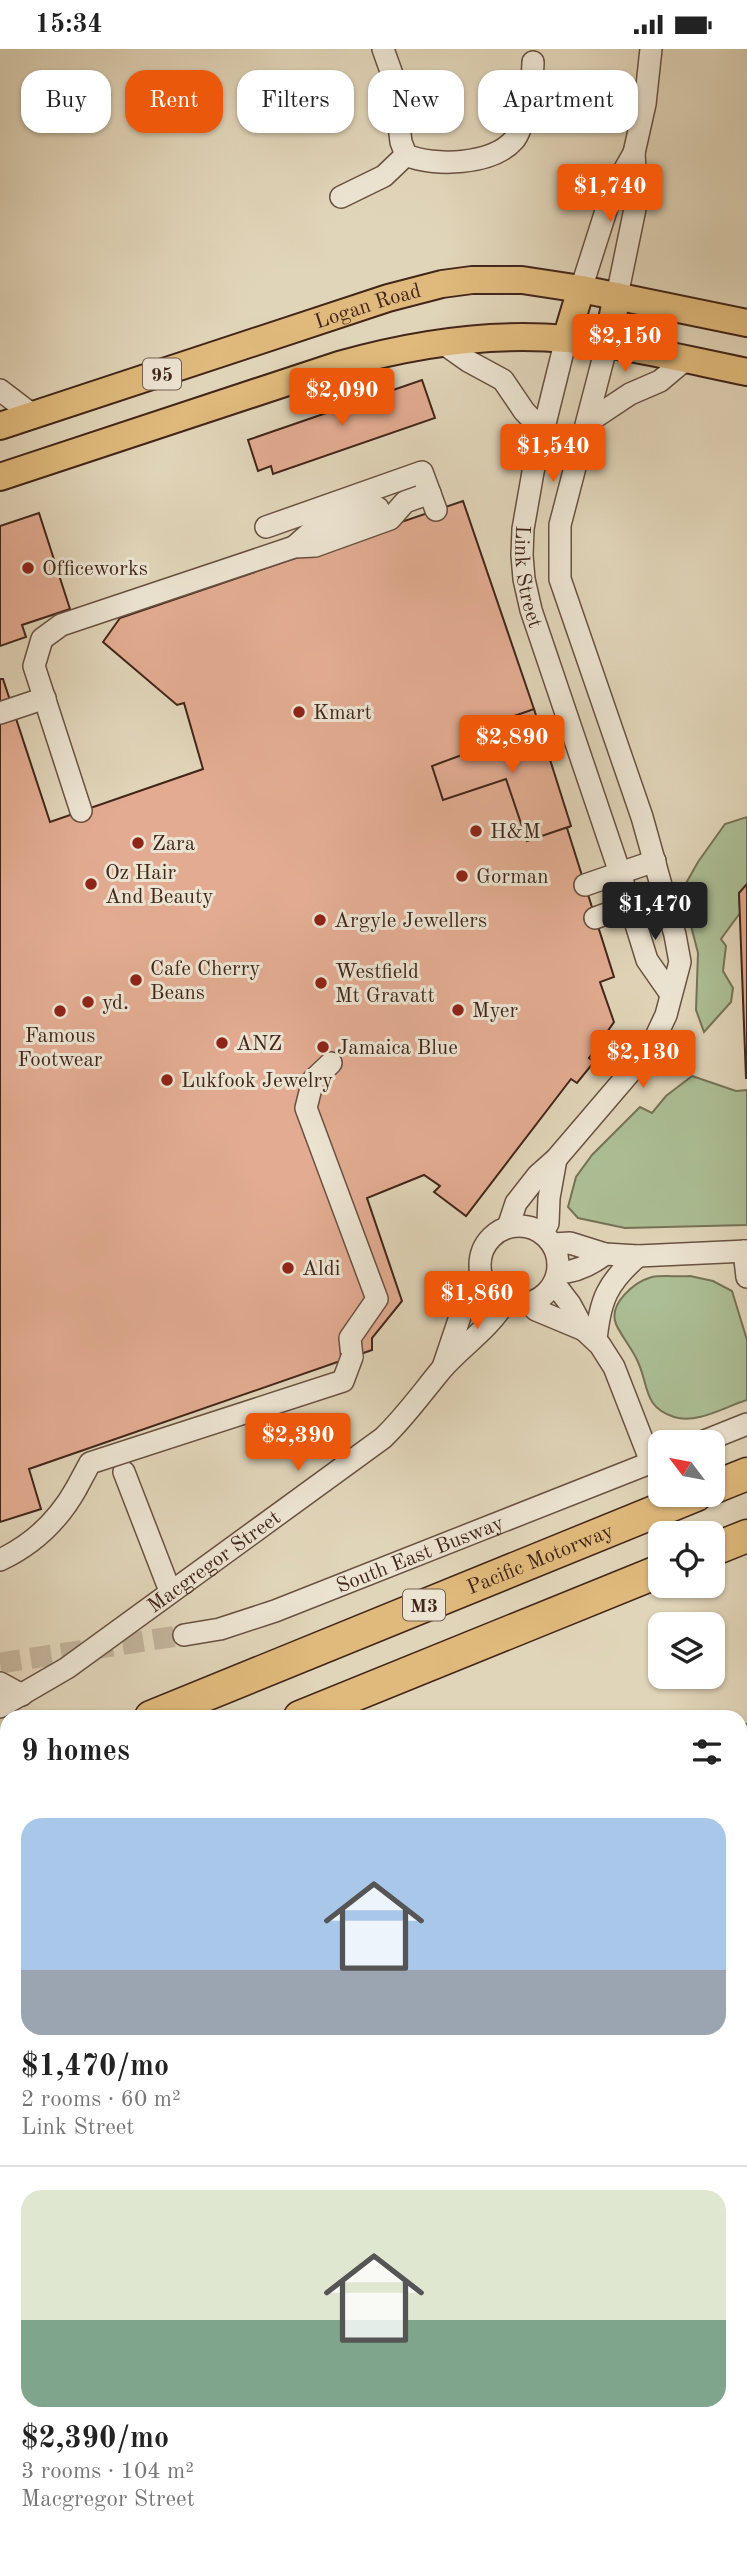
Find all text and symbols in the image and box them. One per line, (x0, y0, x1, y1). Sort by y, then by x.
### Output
text: 15:34 (35, 12, 103, 38)
chip: Buy (21, 70, 111, 133)
chip: Rent (125, 70, 223, 133)
chip: Filters (237, 70, 354, 133)
chip: New (368, 70, 464, 133)
chip: Apartment (478, 70, 638, 133)
pin: $1,740 (553, 165, 667, 224)
text: $1,740 (573, 175, 647, 198)
street label: Logan Road (312, 281, 424, 333)
pin: $2,150 (568, 315, 682, 374)
text: $2,150 (588, 325, 662, 348)
road number: 95 (143, 359, 181, 389)
pin: $2,090 (285, 369, 399, 428)
text: $2,090 (305, 379, 379, 402)
pin: $1,540 (496, 425, 610, 484)
text: $1,540 (516, 435, 590, 458)
street label: Link Street (510, 525, 545, 631)
place label: Officeworks (42, 559, 148, 580)
marker: Officeworks (20, 560, 36, 576)
place label: Kmart (313, 703, 372, 724)
marker: Kmart (291, 704, 307, 720)
pin: $2,890 (455, 715, 569, 775)
text: $2,890 (475, 726, 549, 749)
place label: H&M (490, 822, 541, 843)
marker: H&M (468, 823, 484, 839)
place label: Zara (152, 834, 195, 855)
marker: Zara (130, 835, 146, 851)
place label: Oz Hair And Beauty (105, 863, 213, 908)
place label: Gorman (476, 867, 549, 888)
marker: Gorman (454, 868, 470, 884)
marker: Oz Hair And Beauty (83, 876, 99, 892)
pin: $1,470 (598, 883, 712, 942)
text: $1,470 (618, 893, 692, 916)
place label: Argyle Jewellers (334, 911, 487, 932)
marker: Argyle Jewellers (312, 912, 328, 928)
place label: Cafe Cherry Beans (150, 959, 260, 1004)
place label: Westfield Mt Gravatt (335, 962, 435, 1007)
marker: Cafe Cherry Beans (128, 972, 144, 988)
marker: Westfield Mt Gravatt (313, 975, 329, 991)
place label: yd. (102, 993, 129, 1014)
marker: yd. (80, 994, 96, 1010)
place label: Myer (472, 1001, 518, 1022)
marker: Myer (450, 1002, 466, 1018)
marker: Famous Footwear (52, 1003, 68, 1019)
place label: Famous Footwear (18, 1026, 103, 1071)
pin: $2,130 (586, 1031, 700, 1090)
place label: ANZ (236, 1034, 282, 1055)
marker: ANZ (214, 1035, 230, 1051)
place label: Jamaica Blue (337, 1038, 458, 1059)
marker: Jamaica Blue (315, 1039, 331, 1055)
text: $2,130 (606, 1041, 680, 1064)
place label: Lukfook Jewelry (181, 1071, 333, 1092)
marker: Lukfook Jewelry (159, 1072, 175, 1088)
place label: Aldi (302, 1259, 340, 1280)
marker: Aldi (280, 1260, 296, 1276)
pin: $1,860 (420, 1271, 534, 1331)
text: $1,860 (440, 1282, 514, 1305)
pin: $2,390 (241, 1413, 355, 1473)
text: $2,390 (261, 1424, 335, 1447)
north arrow (648, 1430, 724, 1507)
map controls (648, 1430, 725, 1689)
street label: Macgregor Street (144, 1507, 285, 1618)
street label: South East Busway (334, 1513, 507, 1598)
street label: Pacific Motorway (464, 1521, 617, 1599)
button: locate (648, 1521, 725, 1598)
road number: M3 (403, 1589, 445, 1621)
button: layers (648, 1612, 725, 1689)
icon: filters (688, 1733, 726, 1771)
text: 9 homes (21, 1737, 130, 1767)
icon: home (311, 1863, 437, 1989)
text: $1,470/mo (21, 2052, 169, 2082)
text: 2 rooms · 60 m² (21, 2088, 181, 2111)
text: Link Street (21, 2116, 134, 2139)
icon: home (311, 2235, 437, 2361)
text: $2,390/mo (21, 2424, 169, 2454)
text: 3 rooms · 104 m² (21, 2460, 194, 2483)
text: Macgregor Street (21, 2488, 195, 2511)

